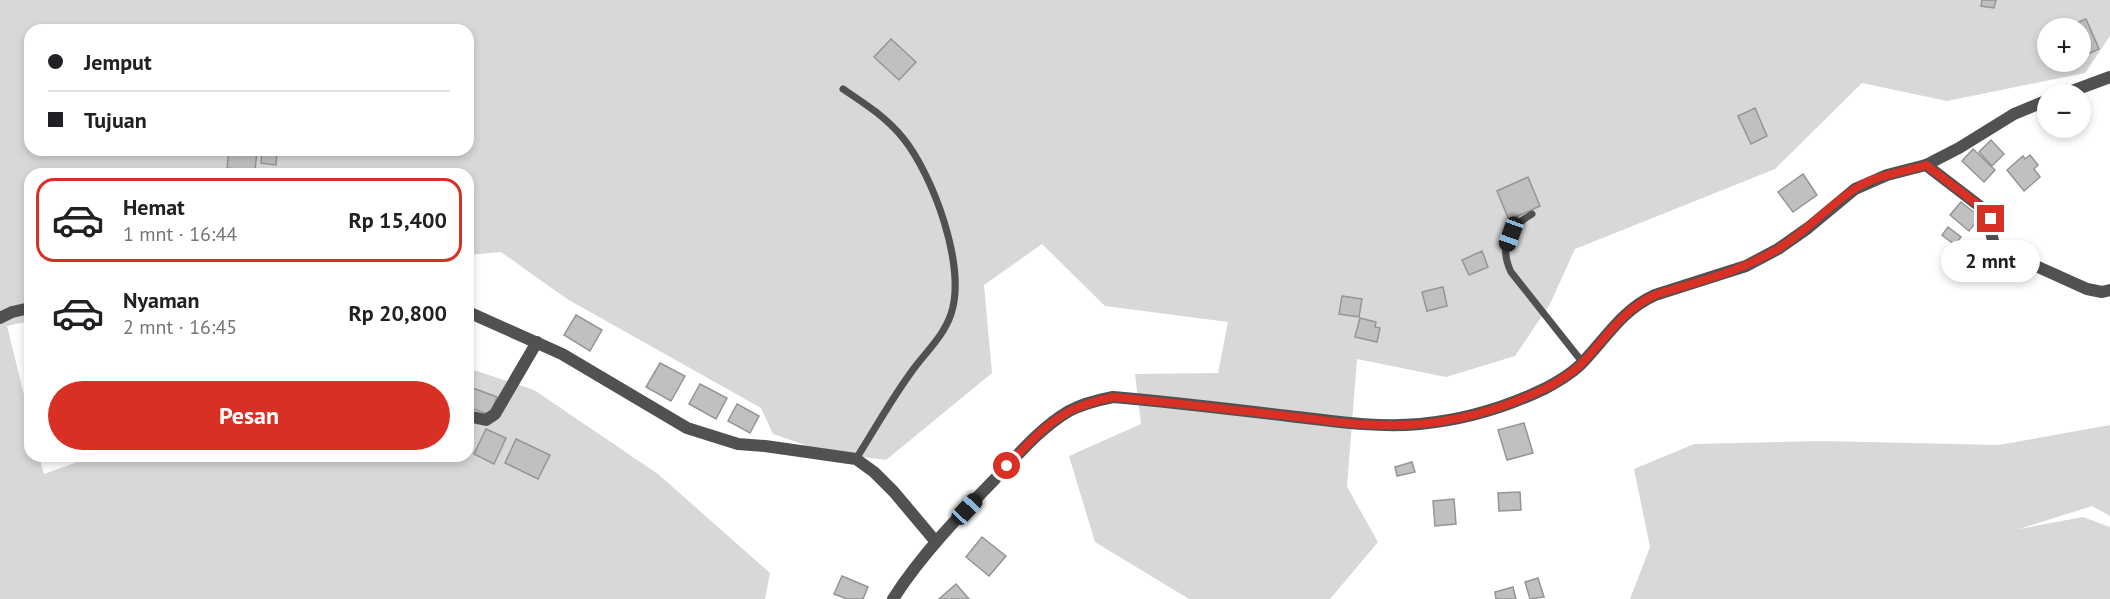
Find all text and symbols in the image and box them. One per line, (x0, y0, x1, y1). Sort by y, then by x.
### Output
map controls (2037, 18, 2091, 138)
button: + (2037, 18, 2091, 72)
text: Jemput (84, 48, 152, 76)
button: − (2037, 84, 2091, 138)
text: Tujuan (84, 106, 147, 134)
icon: car (51, 193, 105, 247)
text: Hemat (123, 193, 185, 221)
route end (1977, 205, 2004, 232)
text: Rp 15,400 (348, 206, 447, 234)
car (1496, 214, 1526, 254)
text: 1 mnt · 16:44 (123, 221, 237, 247)
callout: 2 mnt (1942, 240, 2040, 282)
text: 2 mnt (1965, 248, 2016, 274)
icon: car (51, 286, 105, 340)
text: Nyaman (123, 286, 200, 314)
text: Rp 20,800 (348, 299, 447, 327)
text: 2 mnt · 16:45 (123, 314, 237, 340)
button: Pesan (48, 381, 450, 450)
route start (993, 452, 1020, 479)
car (948, 490, 986, 528)

